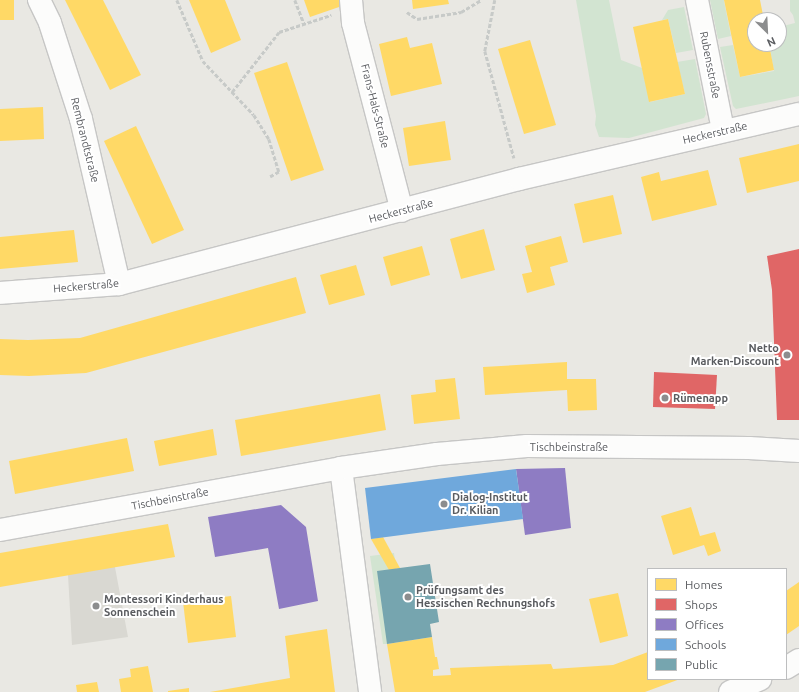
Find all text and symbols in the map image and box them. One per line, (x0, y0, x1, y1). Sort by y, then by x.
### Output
north arrow (747, 12, 787, 52)
street label: Rubensstraße (697, 30, 723, 100)
text: N (765, 35, 778, 49)
street label: Frans-Hals-Straße (358, 62, 392, 150)
street label: Rembrandtstraße (68, 96, 102, 184)
street label: Heckerstraße (681, 119, 749, 147)
street label: Heckerstraße (367, 196, 435, 226)
street label: Heckerstraße (53, 277, 119, 295)
place label: Netto Marken-Discount (691, 342, 779, 368)
marker: Netto Marken-Discount (782, 350, 792, 360)
place label: Rümenapp (673, 391, 728, 405)
marker: Rümenapp (660, 393, 670, 403)
street label: Tischbeinstraße (530, 440, 608, 454)
street label: Tischbeinstraße (130, 485, 210, 513)
place label: Dialog-Institut Dr. Kilian (452, 491, 528, 517)
marker: Dialog-Institut Dr. Kilian (439, 499, 449, 509)
legend (647, 568, 787, 680)
text: Homes (685, 578, 723, 591)
place label: Prüfungsamt des Hessischen Rechnungshofs (416, 584, 555, 610)
marker: Prüfungsamt des Hessischen Rechnungshofs (403, 592, 413, 602)
place label: Montessori Kinderhaus Sonnenschein (104, 593, 223, 619)
text: Shops (685, 598, 717, 611)
marker: Montessori Kinderhaus Sonnenschein (91, 601, 101, 611)
text: Offices (685, 618, 724, 631)
text: Schools (685, 638, 726, 651)
text: Public (685, 658, 718, 671)

